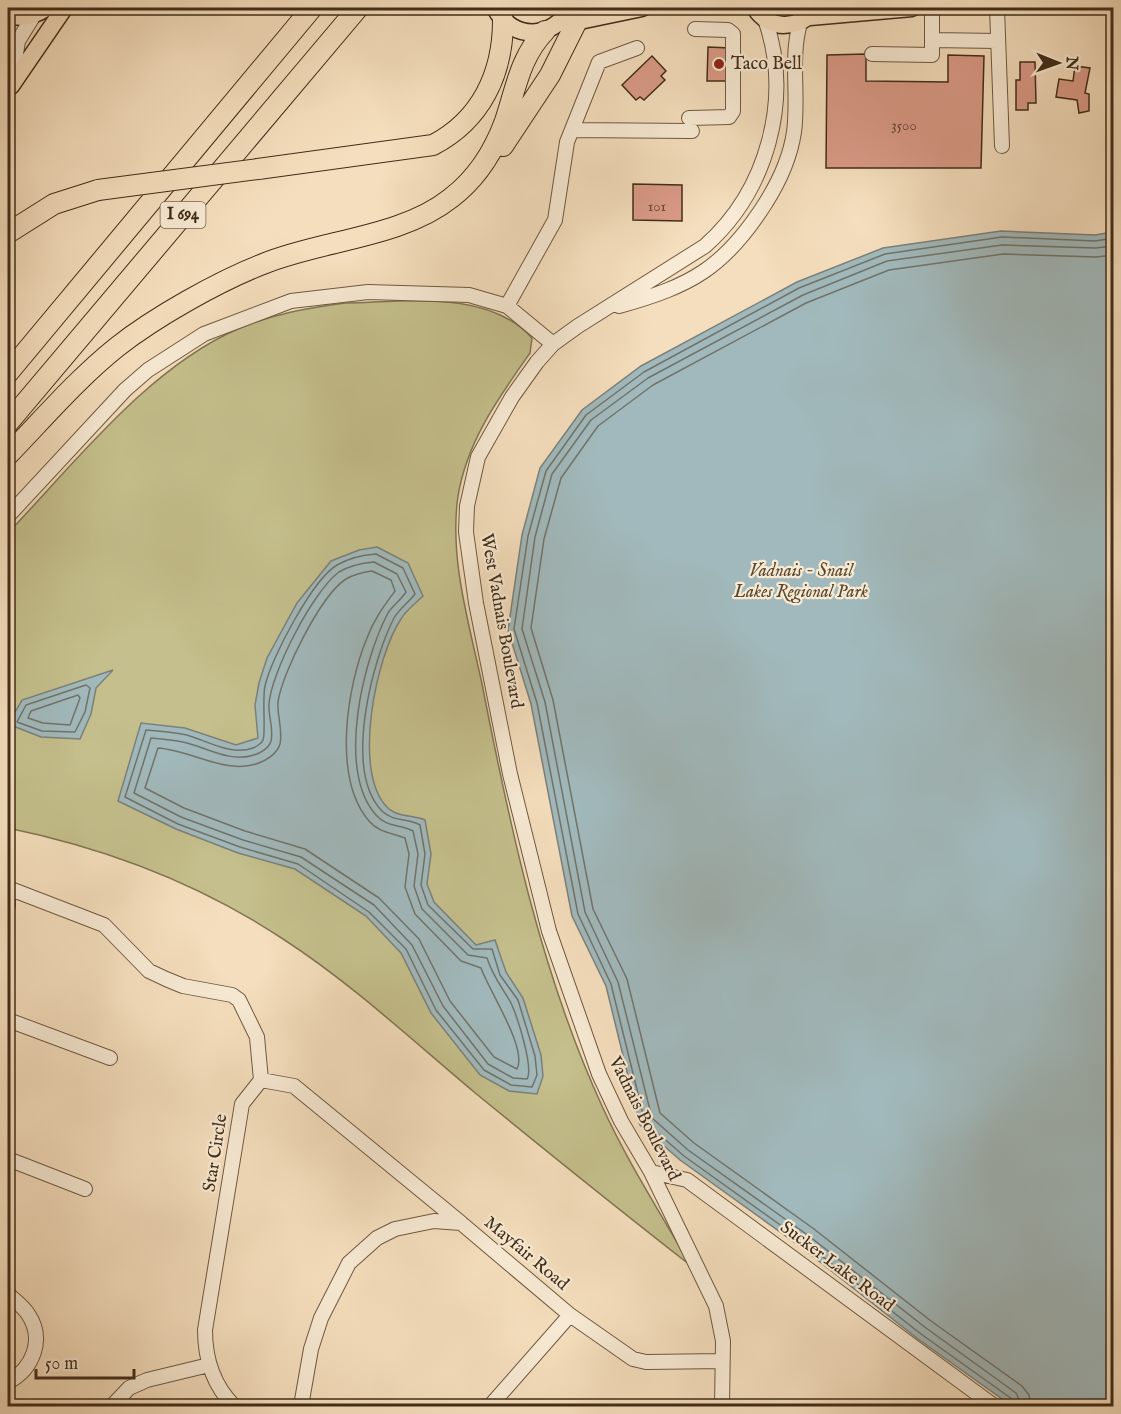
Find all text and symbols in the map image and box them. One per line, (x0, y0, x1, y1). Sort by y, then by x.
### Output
north arrow (1028, 33, 1088, 93)
place label: Taco Bell (731, 53, 802, 76)
text: N (1061, 55, 1081, 70)
marker: Taco Bell (712, 57, 726, 71)
house number: 3500 (891, 116, 917, 135)
house number: 101 (648, 197, 666, 216)
road number: I 694 (160, 202, 206, 228)
street label: West Vadnais Boulevard (474, 532, 528, 711)
park label: Vadnais - Snail Lakes Regional Park (733, 560, 868, 604)
street label: Vadnais Boulevard (602, 1052, 685, 1185)
street label: Star Circle (198, 1112, 234, 1194)
street label: Mayfair Road (479, 1212, 573, 1296)
street label: Sucker Lake Road (775, 1216, 899, 1318)
scale bar (36, 1342, 134, 1380)
text: 50 m (45, 1353, 78, 1376)

